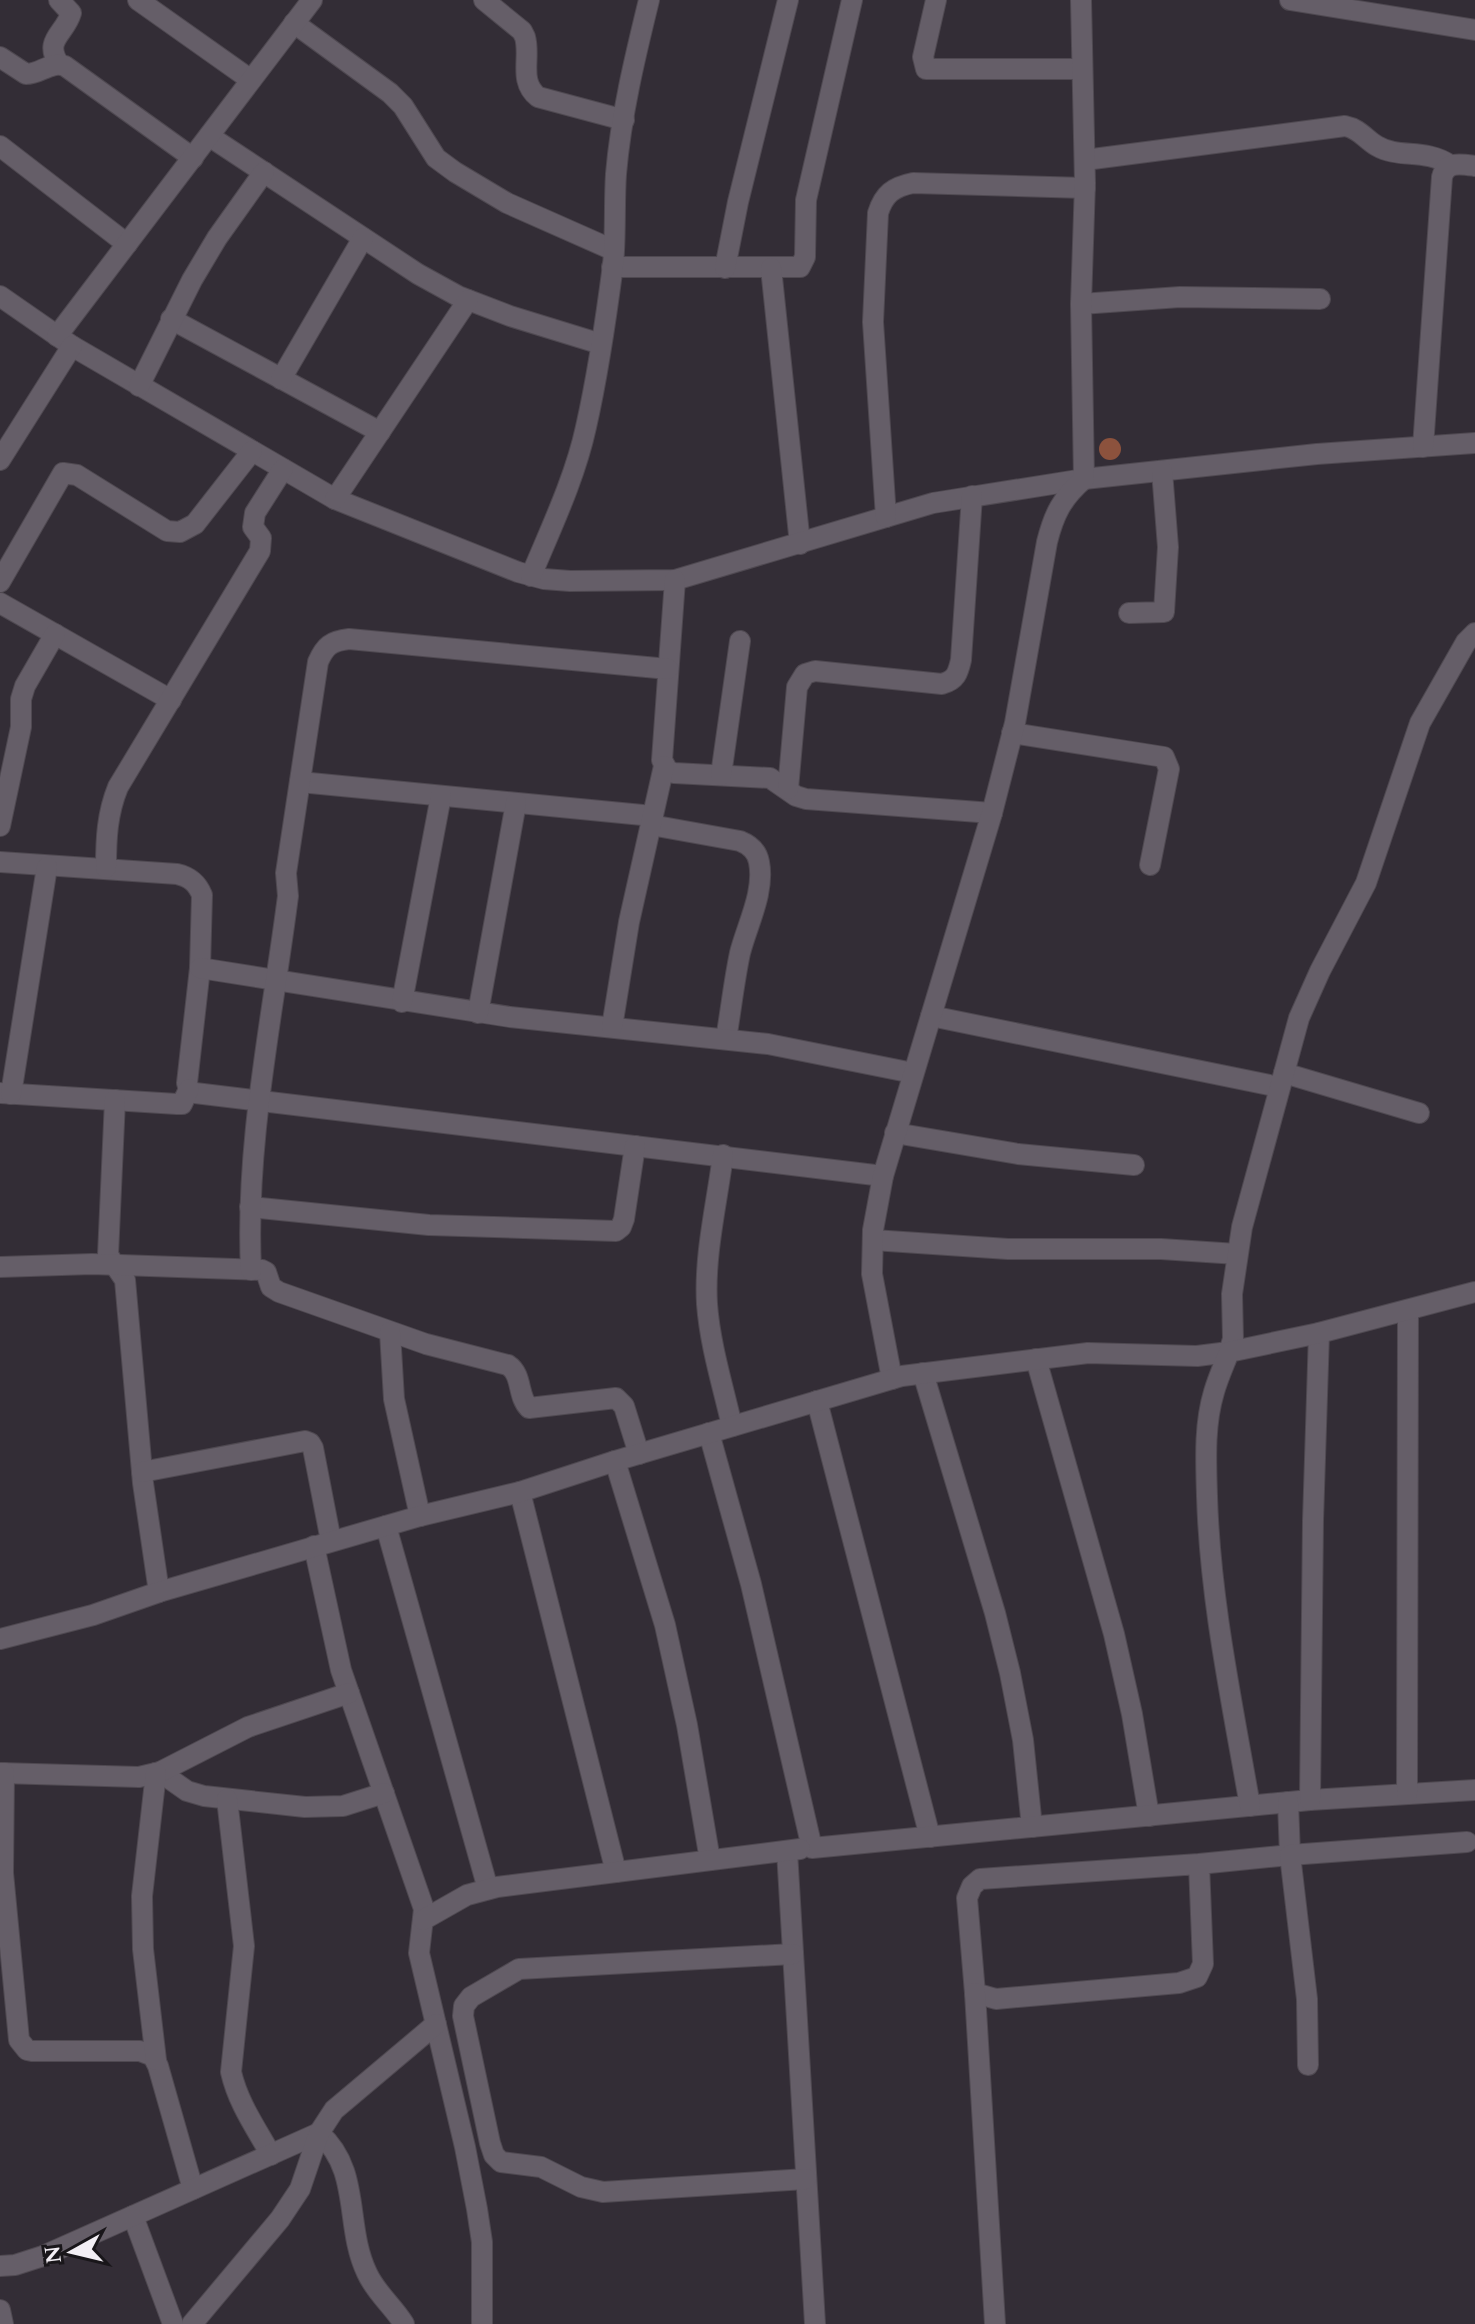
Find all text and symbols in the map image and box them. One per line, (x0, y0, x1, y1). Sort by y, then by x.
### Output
north arrow (32, 2212, 112, 2292)
text: N (36, 2243, 71, 2266)

